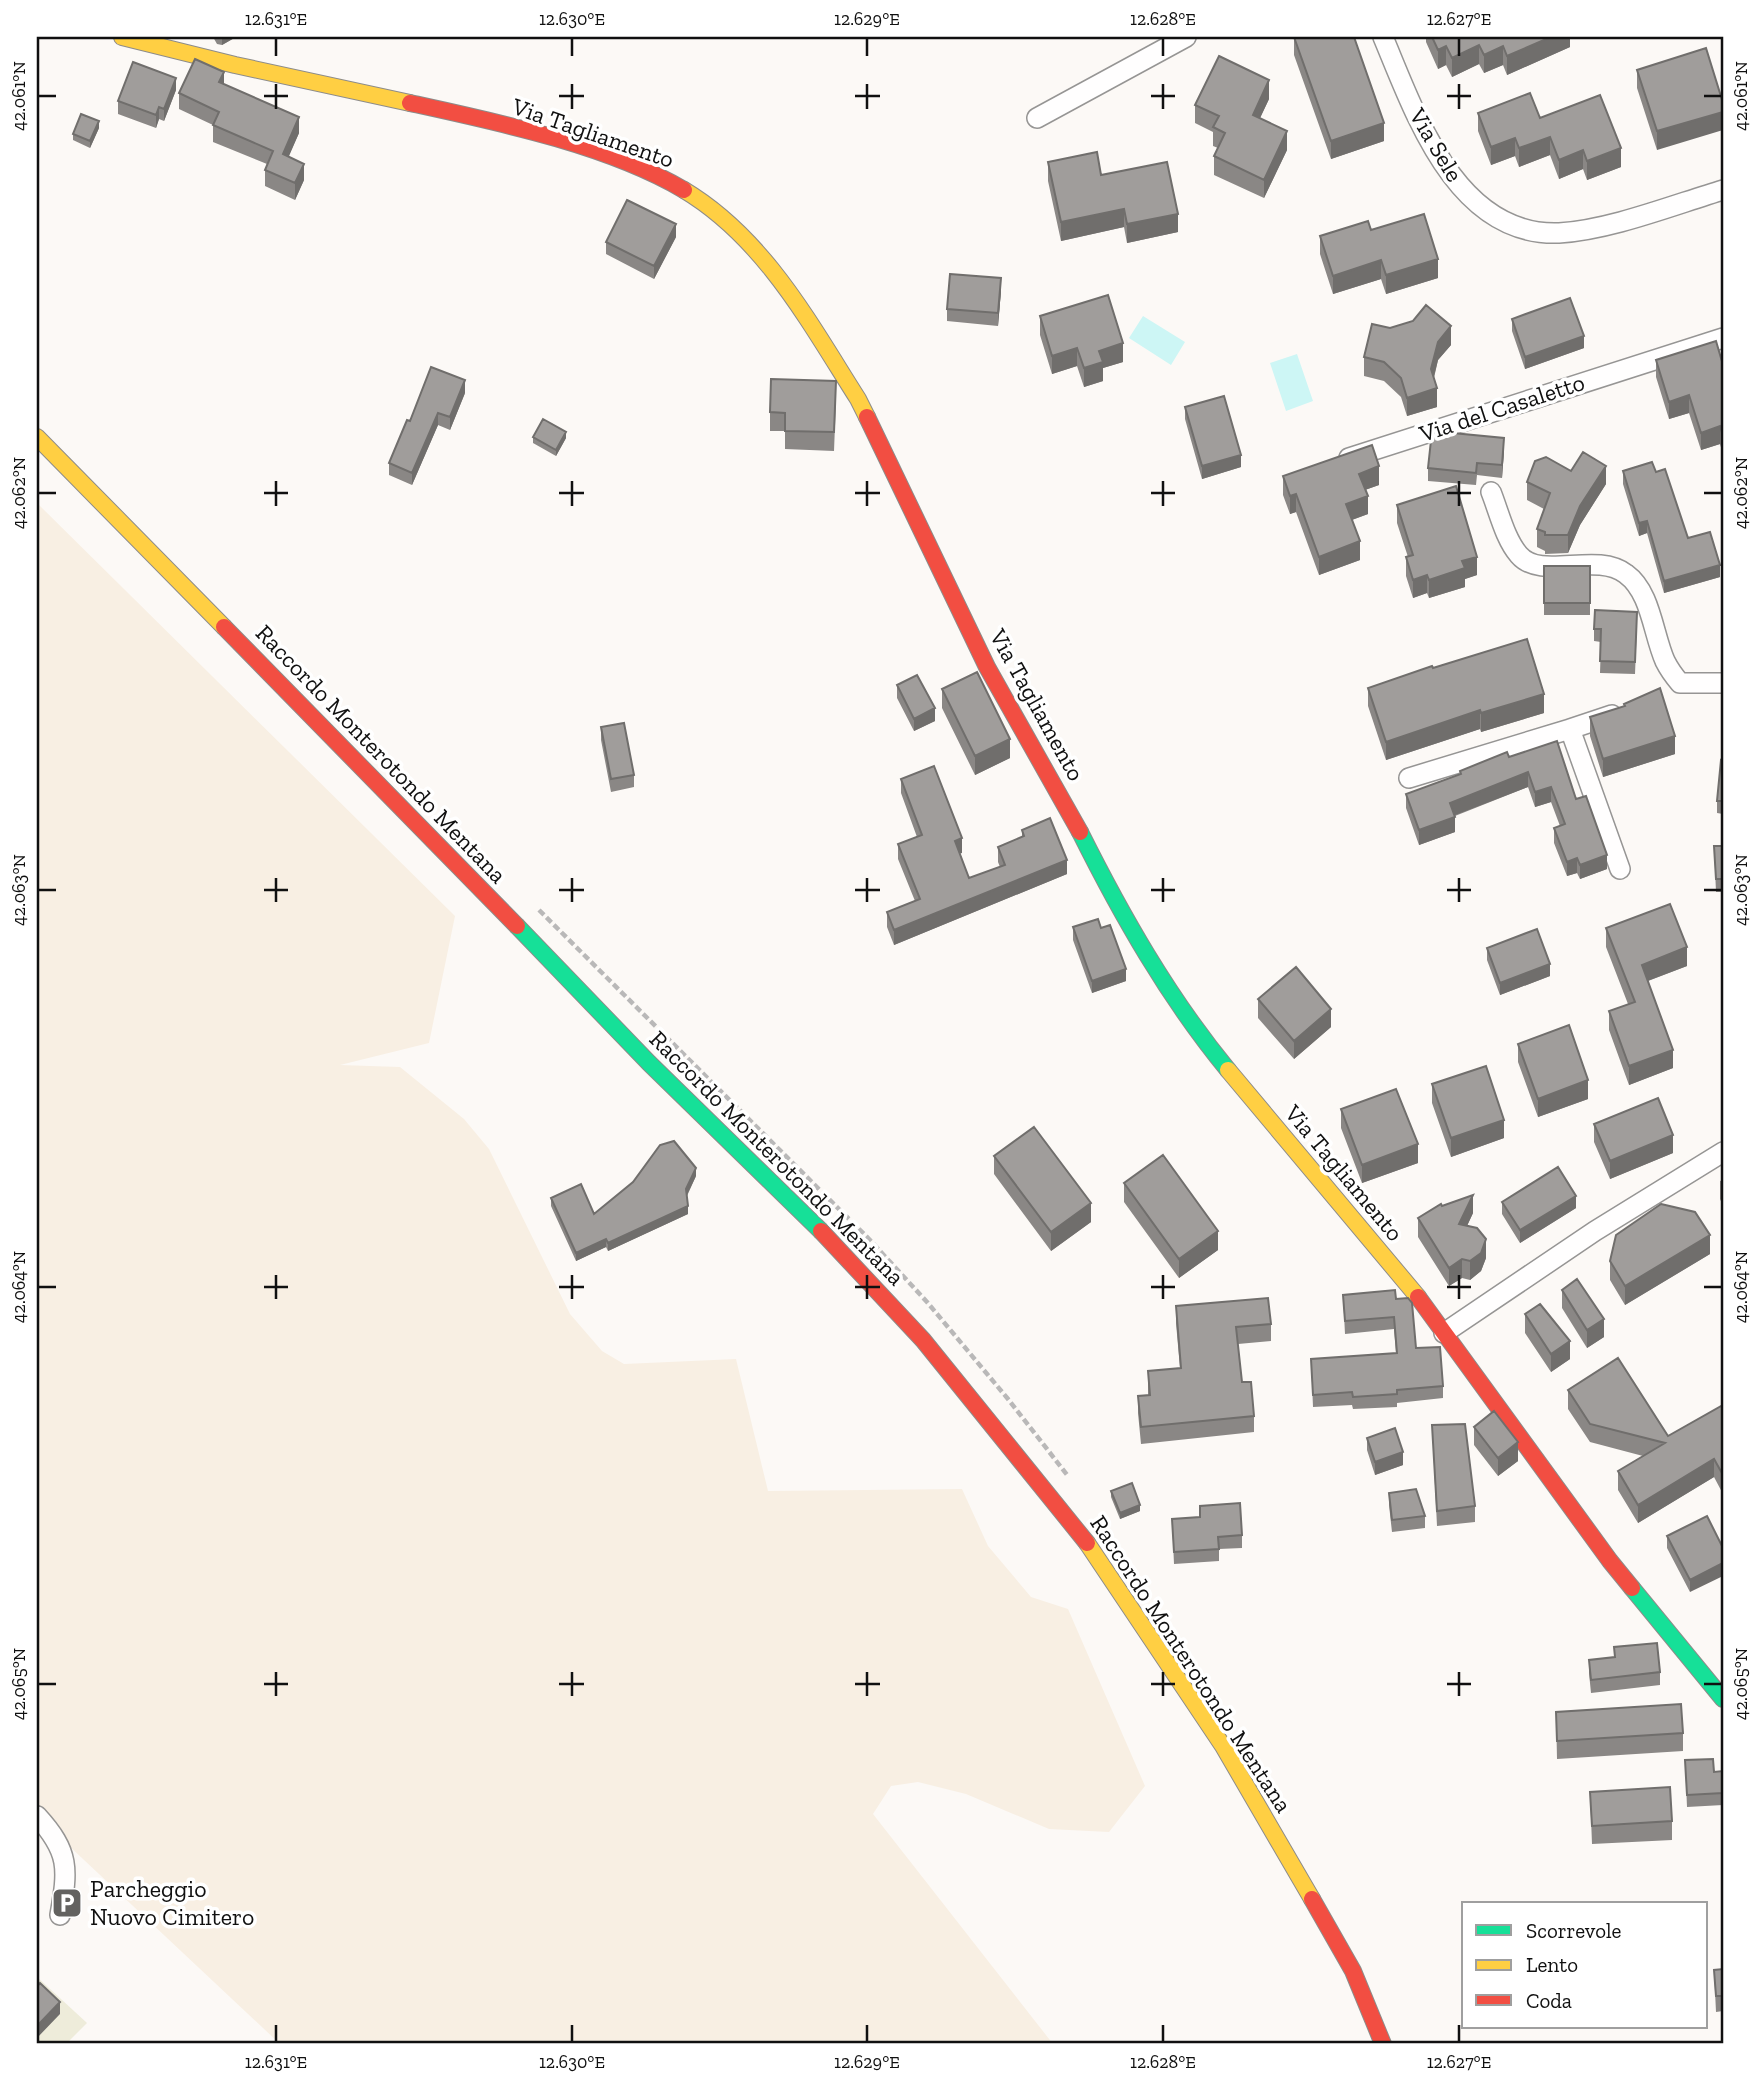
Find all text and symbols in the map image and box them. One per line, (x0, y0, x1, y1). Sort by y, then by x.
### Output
text: 12.631°E (245, 8, 307, 30)
text: 12.630°E (539, 8, 605, 30)
text: 12.629°E (834, 8, 900, 30)
text: 12.628°E (1130, 8, 1196, 30)
text: 12.627°E (1427, 8, 1491, 30)
text: 42.061°N (8, 61, 30, 131)
text: 42.061°N (1730, 61, 1752, 131)
street label: Via Tagliamento (508, 91, 678, 174)
street label: Via Sele (1403, 102, 1470, 187)
street label: Via del Casaletto (1415, 367, 1588, 448)
text: 42.062°N (8, 457, 30, 529)
text: 42.062°N (1730, 457, 1752, 529)
street label: Raccordo Monterotondo Mentana (250, 618, 513, 889)
street label: Via Tagliamento (983, 623, 1091, 786)
text: 42.063°N (8, 854, 30, 926)
text: 42.063°N (1730, 854, 1752, 926)
street label: Raccordo Monterotondo Mentana (644, 1024, 911, 1291)
street label: Via Tagliamento (1278, 1098, 1410, 1247)
text: 42.064°N (8, 1251, 30, 1323)
text: 42.064°N (1730, 1251, 1752, 1323)
street label: Raccordo Monterotondo Mentana (1084, 1510, 1299, 1818)
text: 42.065°N (8, 1648, 30, 1720)
text: 42.065°N (1730, 1648, 1752, 1720)
place label: Parcheggio Nuovo Cimitero (90, 1874, 254, 1931)
parking icon: Parcheggio Nuovo Cimitero (50, 1886, 84, 1920)
legend (1462, 1902, 1708, 2028)
text: Scorrevole (1526, 1918, 1621, 1943)
text: Lento (1526, 1952, 1578, 1977)
text: Coda (1526, 1988, 1572, 2013)
text: 12.631°E (245, 2051, 307, 2073)
text: 12.630°E (539, 2051, 605, 2073)
text: 12.629°E (834, 2051, 900, 2073)
text: 12.628°E (1130, 2051, 1196, 2073)
text: 12.627°E (1427, 2051, 1491, 2073)

